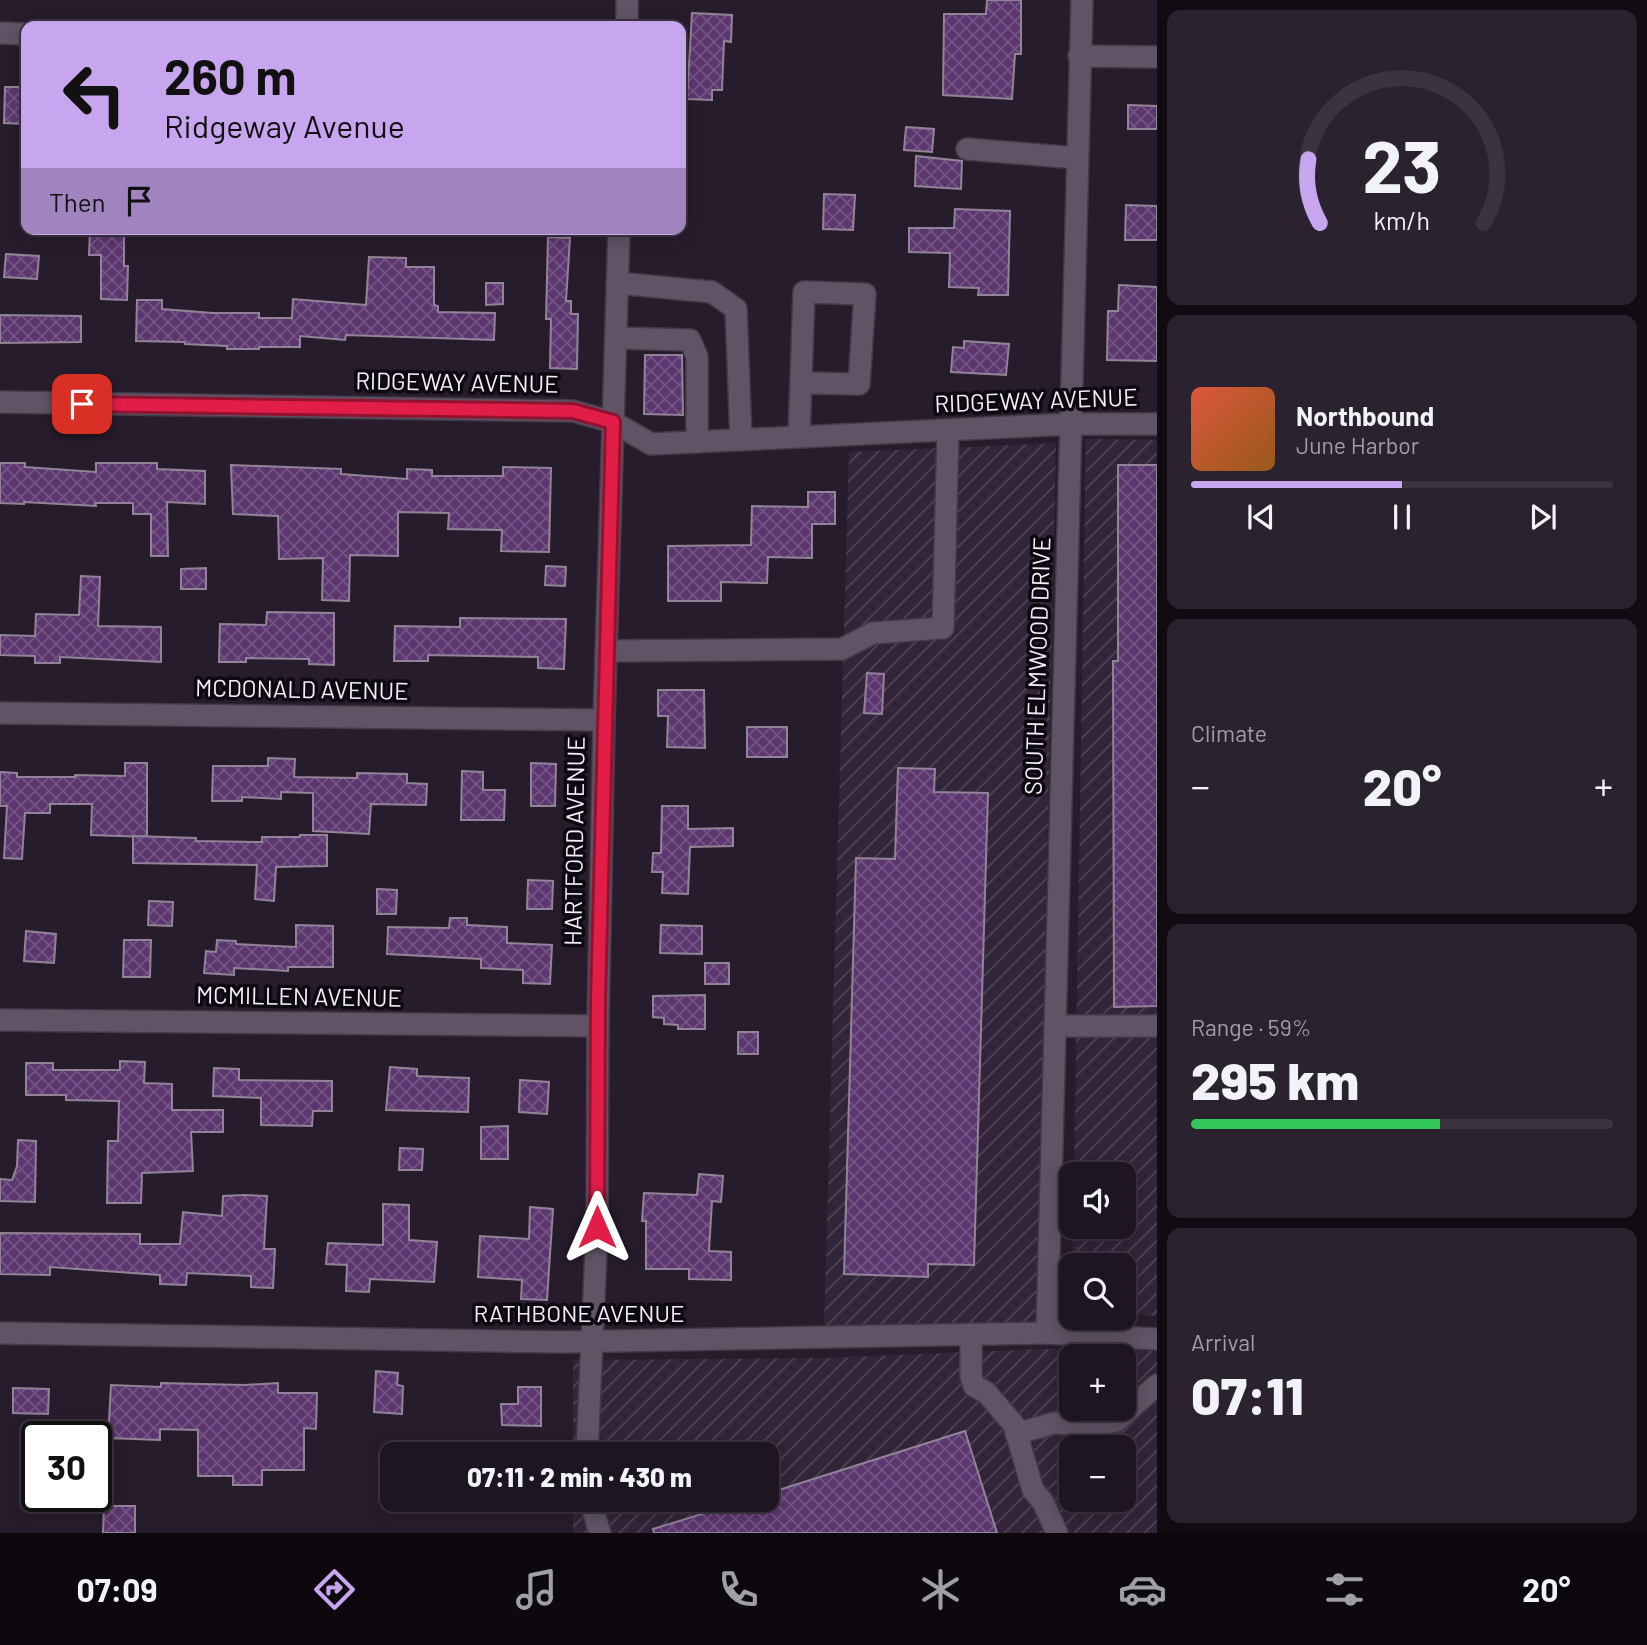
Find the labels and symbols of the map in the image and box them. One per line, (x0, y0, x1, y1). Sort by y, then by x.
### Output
street label: RIDGEWAY AVENUE (355, 365, 559, 398)
pin (52, 374, 112, 434)
street label: RIDGEWAY AVENUE (934, 381, 1138, 418)
street label: SOUTH ELMWOOD DRIVE (1018, 536, 1055, 795)
street label: MCDONALD AVENUE (195, 672, 409, 705)
street label: HARTFORD AVENUE (557, 736, 590, 946)
street label: MCMILLEN AVENUE (196, 979, 402, 1012)
position arrow (560, 1190, 634, 1264)
street label: RATHBONE AVENUE (473, 1298, 685, 1327)
speed limit sign: 30 (21, 1421, 112, 1512)

